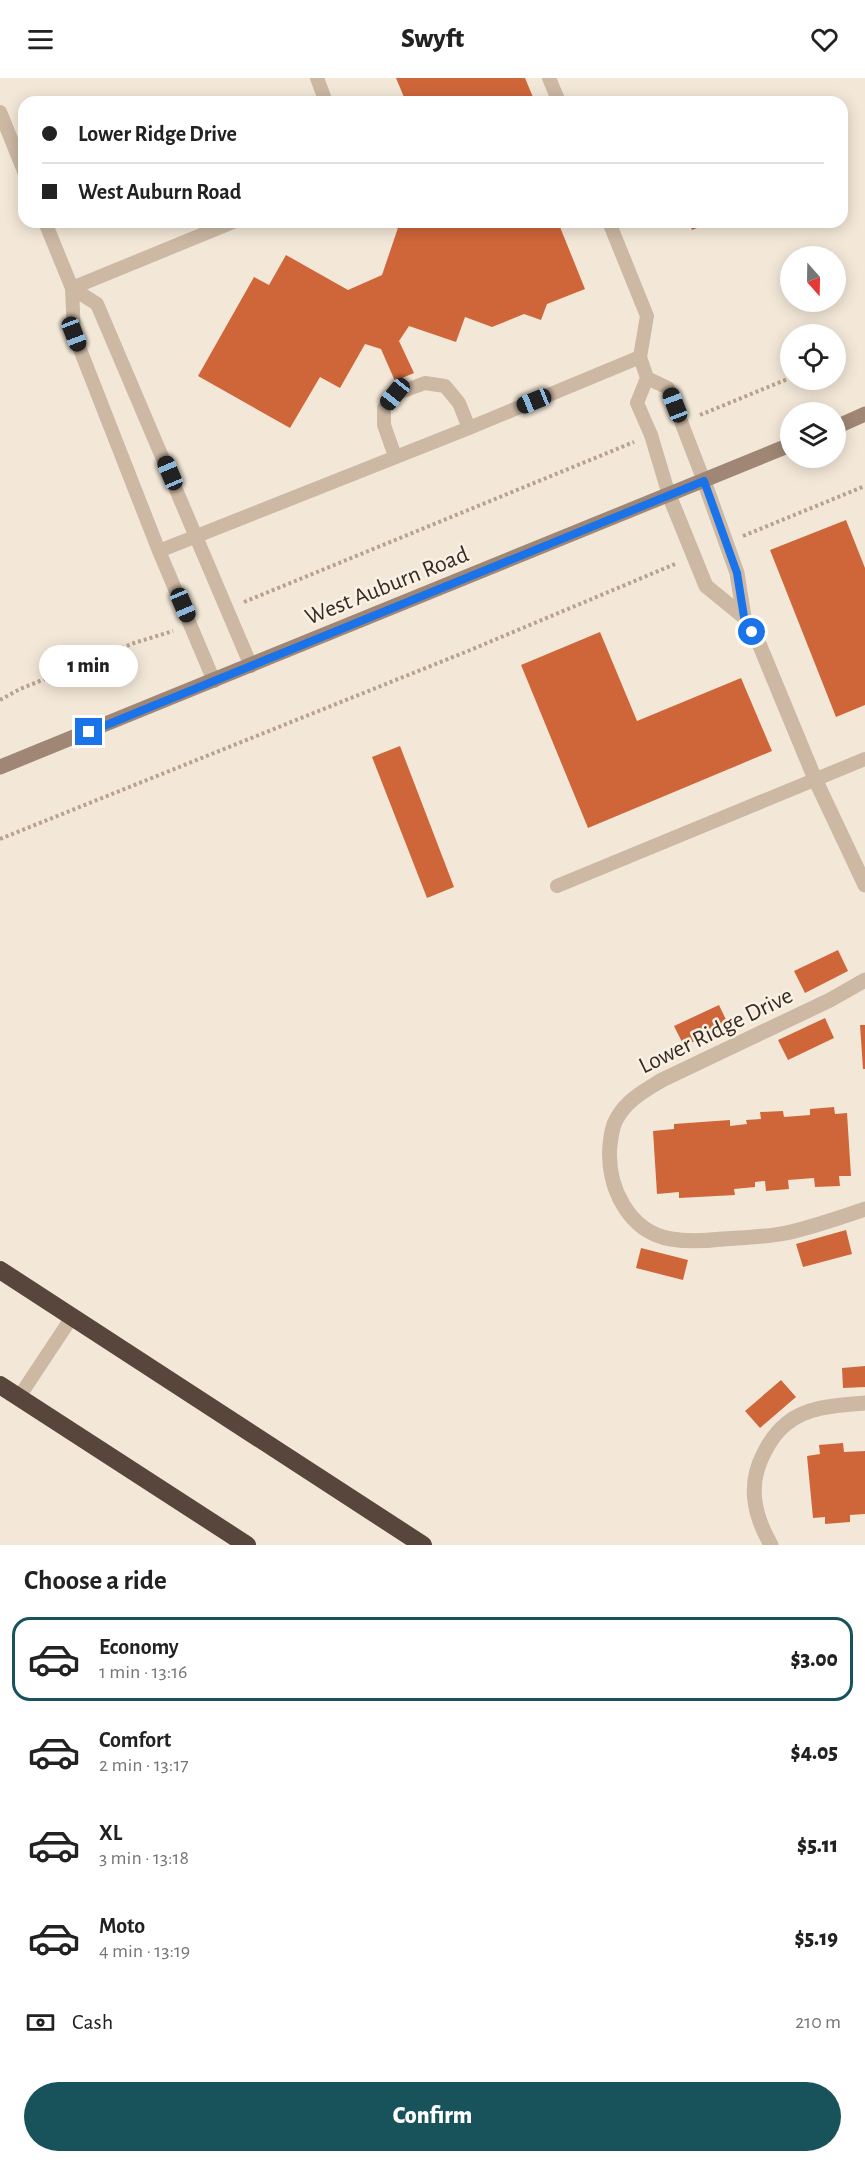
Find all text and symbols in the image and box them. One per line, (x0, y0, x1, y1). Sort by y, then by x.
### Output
icon: menu (24, 23, 57, 56)
icon: heart (808, 23, 841, 56)
text: Swyft (401, 25, 464, 52)
text: Lower Ridge Drive (78, 123, 237, 145)
text: West Auburn Road (78, 181, 241, 203)
north arrow (780, 246, 846, 312)
map controls (780, 246, 846, 468)
car (59, 314, 89, 354)
button: locate (780, 324, 846, 390)
car (377, 374, 413, 414)
car (660, 385, 690, 425)
car (514, 386, 554, 416)
button: layers (780, 402, 846, 468)
car (155, 453, 185, 493)
street label: West Auburn Road (302, 542, 472, 630)
car (168, 585, 198, 625)
route start (738, 618, 765, 645)
callout: 1 min (40, 645, 138, 687)
text: 1 min (67, 656, 110, 676)
route end (75, 718, 102, 745)
street label: Lower Ridge Drive (635, 983, 797, 1079)
text: Choose a ride (24, 1567, 167, 1594)
icon: car (27, 1632, 81, 1686)
text: Economy (99, 1636, 179, 1658)
text: $3.00 (790, 1648, 838, 1670)
text: 1 min · 13:16 (99, 1662, 188, 1682)
icon: car (27, 1725, 81, 1779)
text: Comfort (99, 1729, 171, 1751)
text: $4.05 (791, 1741, 838, 1763)
text: 2 min · 13:17 (99, 1755, 189, 1775)
icon: car (27, 1818, 81, 1872)
text: XL (99, 1822, 122, 1844)
text: $5.11 (797, 1834, 838, 1856)
text: 3 min · 13:18 (99, 1848, 189, 1868)
icon: car (27, 1911, 81, 1965)
text: Moto (99, 1915, 145, 1937)
text: $5.19 (794, 1927, 838, 1949)
text: 4 min · 13:19 (99, 1941, 190, 1961)
icon: cash (24, 2006, 57, 2039)
text: Cash (72, 2011, 113, 2033)
text: 210 m (795, 2012, 841, 2032)
button: Confirm (24, 2082, 841, 2151)

